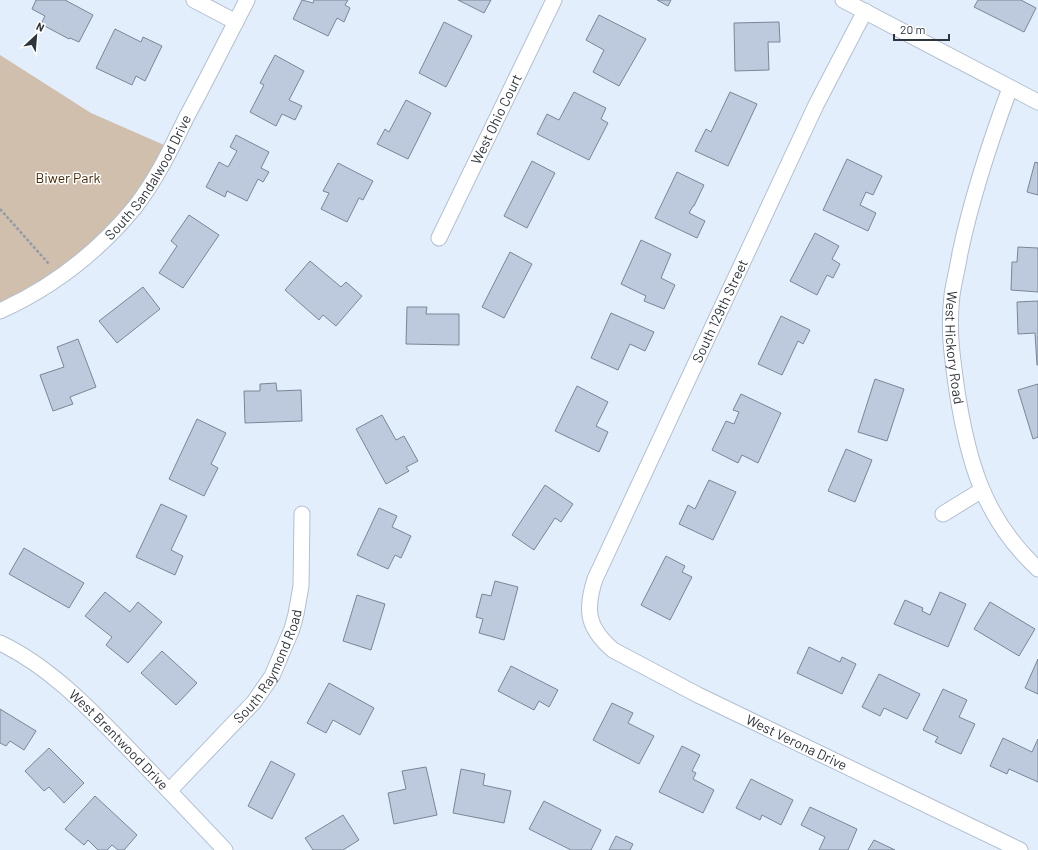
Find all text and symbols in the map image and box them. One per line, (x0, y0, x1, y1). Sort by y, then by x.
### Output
north arrow (16, 16, 56, 56)
scale bar (894, 16, 949, 42)
text: N (34, 19, 47, 34)
text: 20 m (900, 22, 926, 36)
street label: West Ohio Court (467, 71, 525, 167)
street label: South Sandalwood Drive (101, 112, 194, 243)
park label: Biwer Park (35, 169, 101, 186)
street label: South 129th Street (688, 256, 751, 365)
street label: West Hickory Road (942, 290, 968, 405)
street label: South Raymond Road (229, 608, 305, 726)
street label: West Brentwood Drive (66, 686, 172, 793)
street label: West Verona Drive (743, 710, 850, 774)

